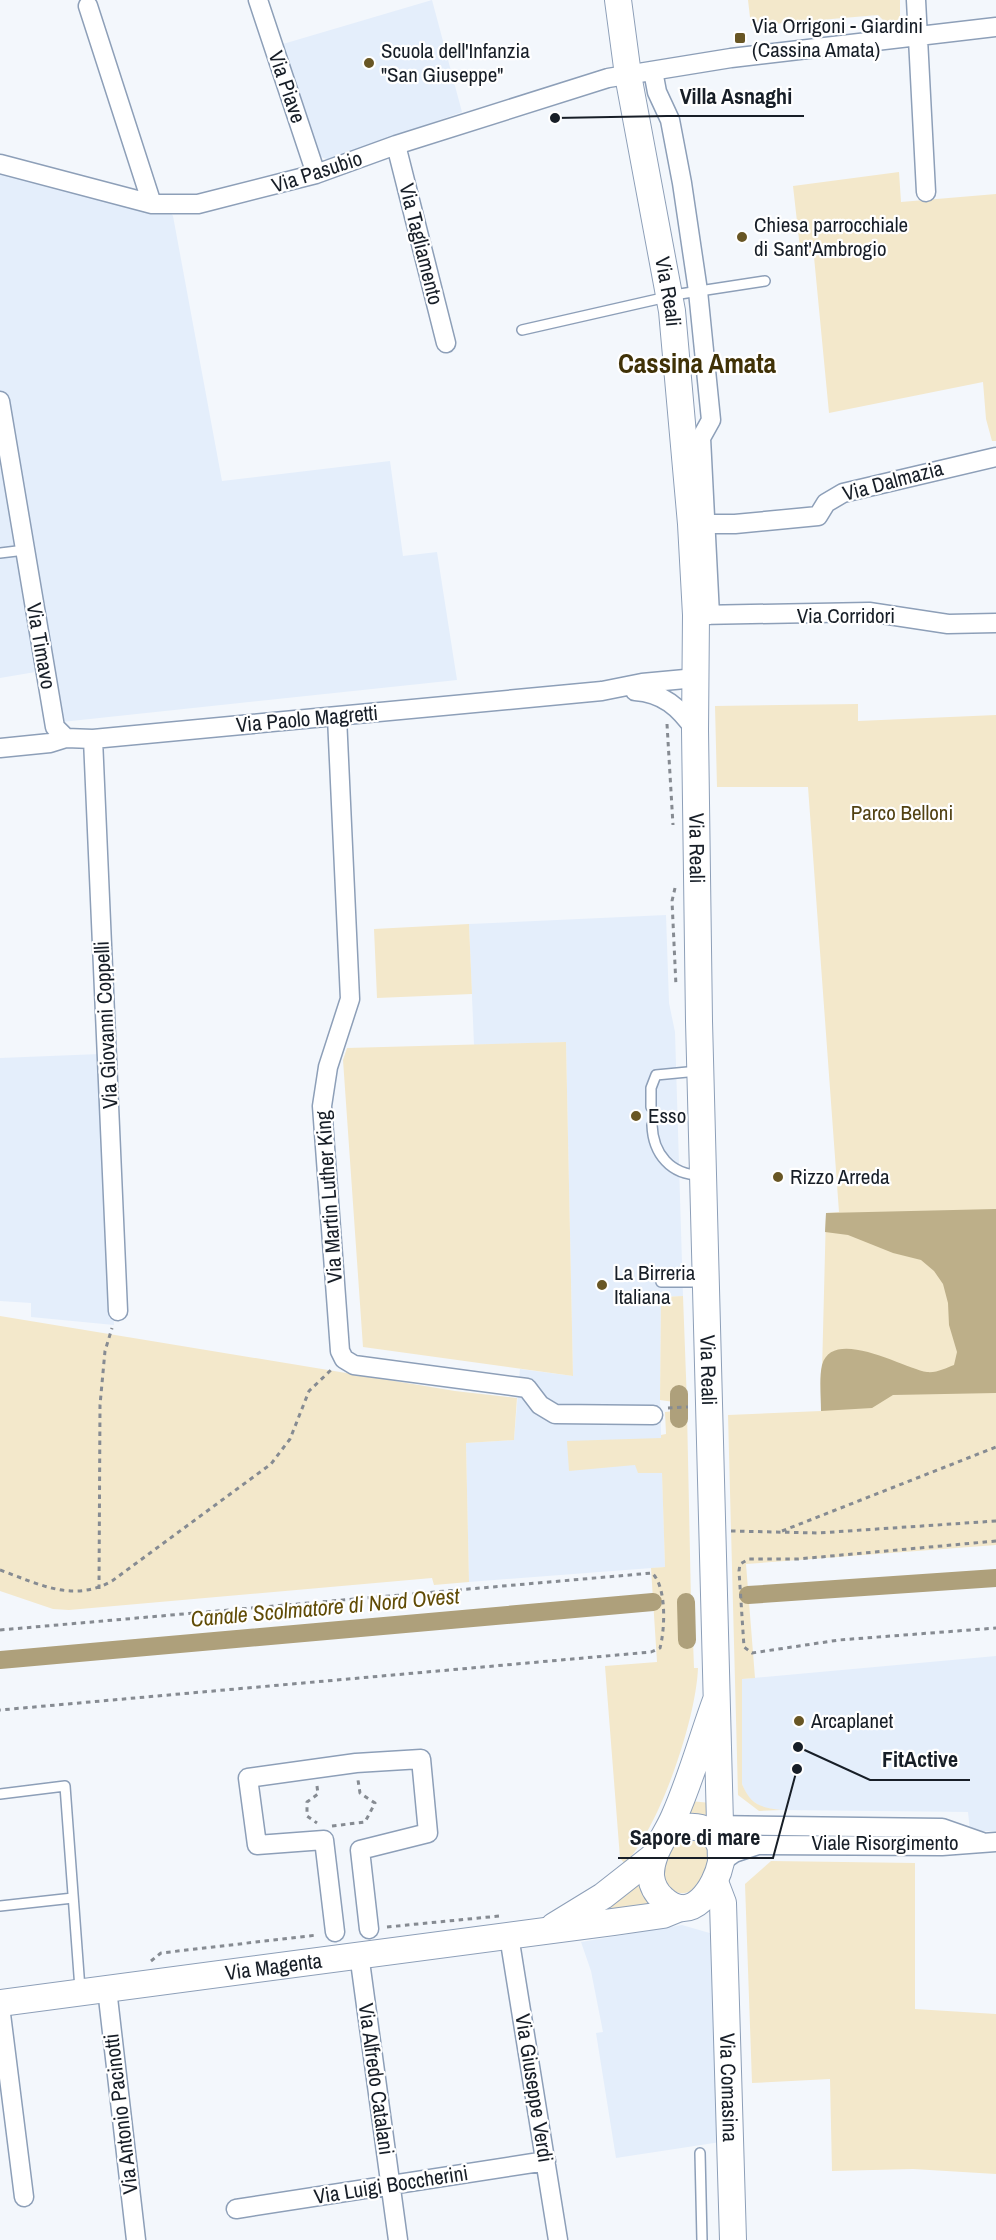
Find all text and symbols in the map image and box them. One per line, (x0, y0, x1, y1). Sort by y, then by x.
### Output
place label: Via Orrigoni - Giardini (Cassina Amata) (752, 11, 923, 64)
marker: Via Orrigoni - Giardini (Cassina Amata) (733, 31, 747, 45)
place label: Scuola dell'Infanzia "San Giuseppe" (381, 36, 530, 89)
street label: Via Piave (262, 47, 313, 127)
marker: Scuola dell'Infanzia "San Giuseppe" (362, 56, 376, 70)
callout: Villa Asnaghi (667, 76, 804, 116)
text: Villa Asnaghi (680, 81, 792, 111)
street label: Via Pasubio (268, 143, 366, 200)
street label: Via Tagliamento (392, 180, 451, 308)
place label: Chiesa parrocchiale di Sant'Ambrogio (754, 210, 908, 263)
marker: Chiesa parrocchiale di Sant'Ambrogio (735, 230, 749, 244)
street label: Via Reali (648, 254, 688, 328)
district label: Cassina Amata (618, 345, 777, 381)
street label: Via Dalmazia (839, 453, 947, 508)
street label: Via Timavo (20, 601, 63, 691)
street label: Via Corridori (797, 601, 895, 630)
street label: Via Paolo Magretti (235, 698, 379, 739)
park label: Parco Belloni (851, 798, 953, 827)
street label: Via Reali (682, 813, 712, 884)
street label: Via Giovanni Coppelli (87, 940, 124, 1110)
place label: Esso (648, 1101, 686, 1130)
street label: Via Martin Luther King (308, 1109, 349, 1284)
marker: Esso (629, 1109, 643, 1123)
place label: Rizzo Arreda (790, 1162, 890, 1191)
marker: Rizzo Arreda (771, 1170, 785, 1184)
place label: La Birreria Italiana (614, 1258, 696, 1311)
marker: La Birreria Italiana (595, 1278, 609, 1292)
street label: Via Reali (693, 1334, 724, 1406)
water label: Canale Scolmatore di Nord Ovest (189, 1580, 462, 1634)
place label: Arcaplanet (810, 1706, 894, 1735)
marker: Arcaplanet (792, 1714, 806, 1728)
callout: FitActive (870, 1740, 970, 1780)
text: FitActive (882, 1744, 958, 1774)
callout: Sapore di mare (618, 1818, 773, 1858)
text: Sapore di mare (630, 1822, 760, 1852)
street label: Viale Risorgimento (811, 1828, 959, 1857)
street label: Via Magenta (223, 1946, 324, 1987)
street label: Via Alfredo Catalani (351, 2001, 401, 2157)
street label: Via Giuseppe Verdi (508, 2012, 561, 2164)
street label: Via Antonio Pacinotti (96, 2032, 145, 2196)
street label: Via Comasina (713, 2033, 745, 2143)
street label: Via Luigi Boccherini (312, 2158, 470, 2211)

